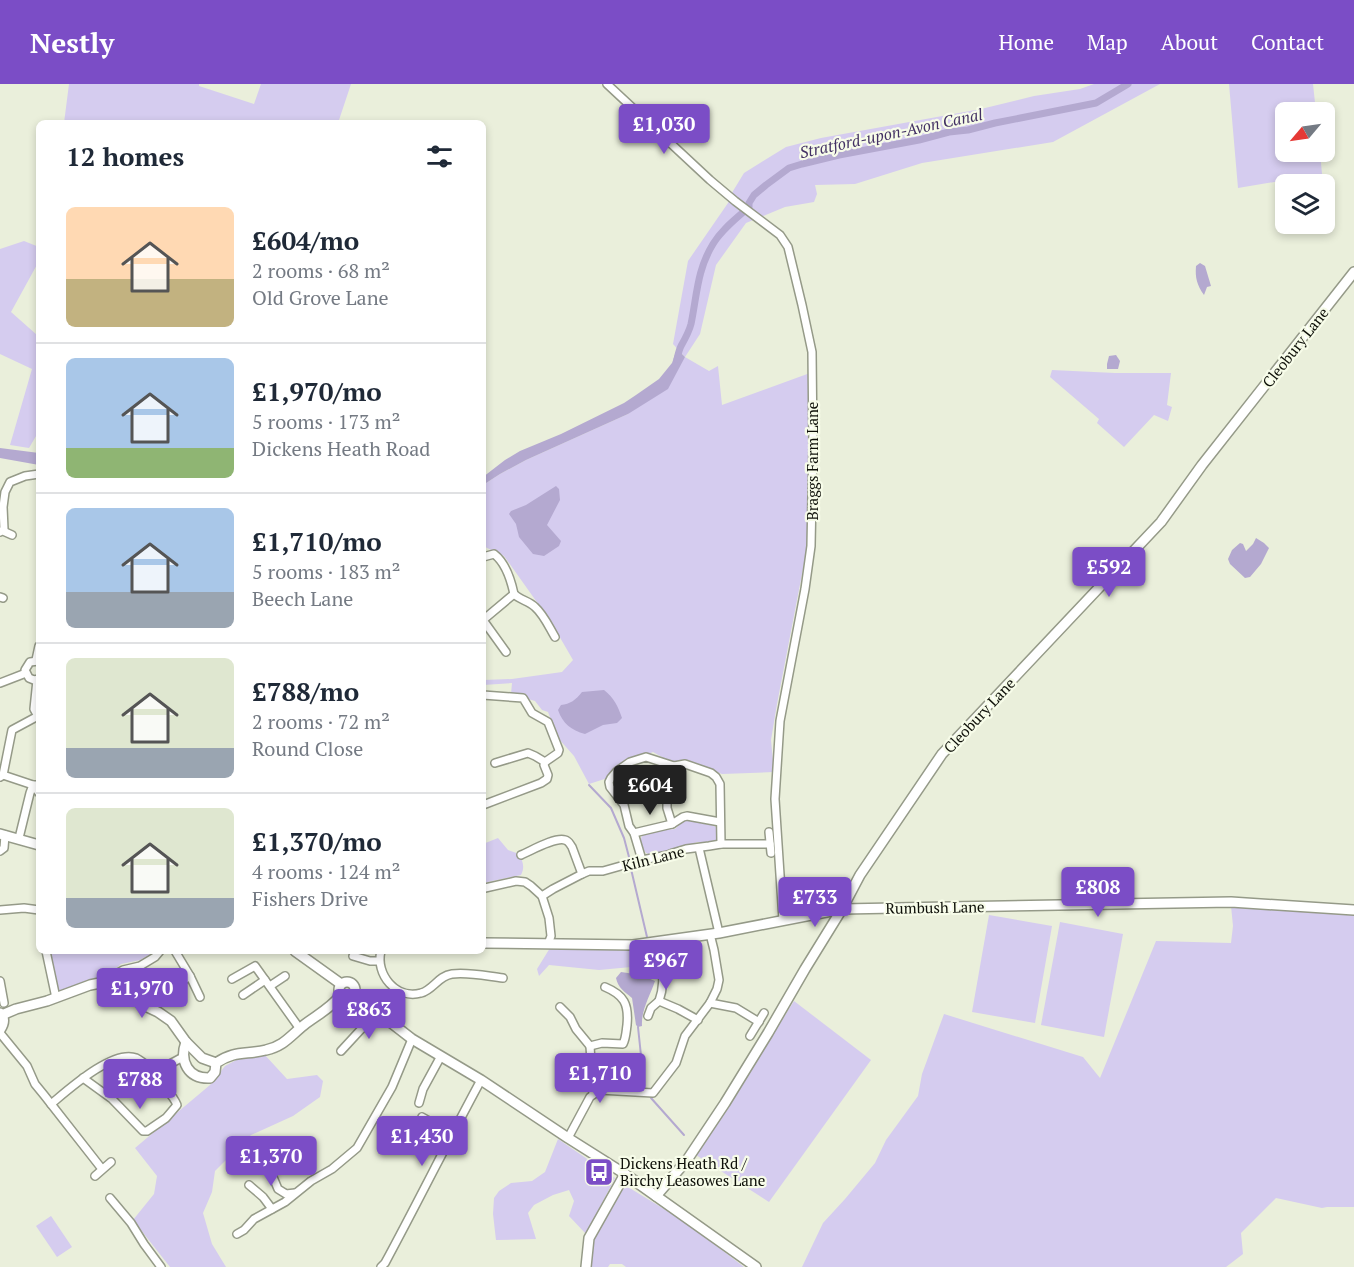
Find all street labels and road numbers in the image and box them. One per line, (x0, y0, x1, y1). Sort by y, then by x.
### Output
street label: Cleobury Lane (1257, 303, 1333, 391)
street label: Braggs Farm Lane (802, 402, 822, 520)
street label: Cleobury Lane (939, 673, 1019, 757)
street label: Kiln Lane (620, 841, 686, 875)
street label: Rumbush Lane (885, 896, 985, 918)

